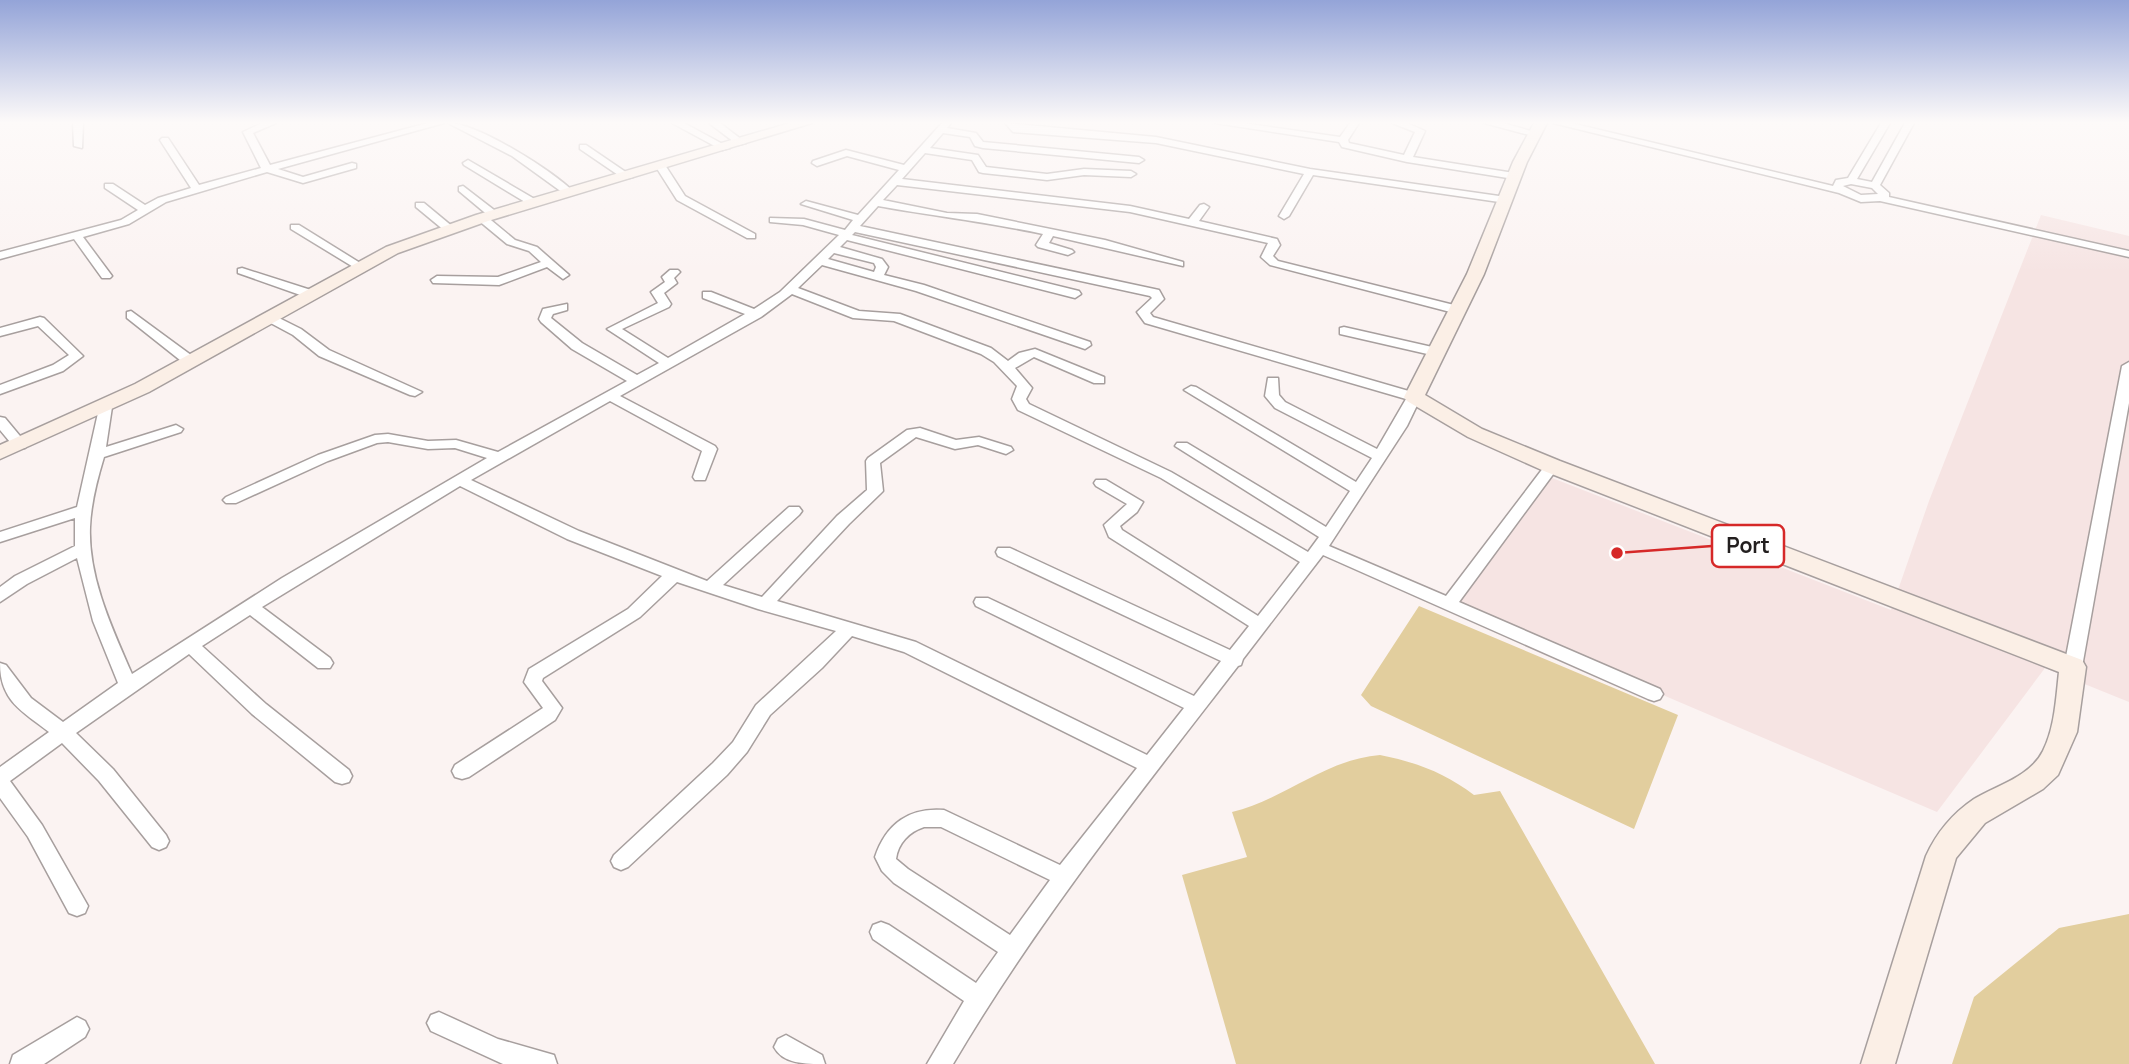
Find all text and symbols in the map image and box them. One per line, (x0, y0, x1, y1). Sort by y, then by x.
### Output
callout: Port (1712, 525, 1784, 567)
text: Port (1726, 531, 1770, 559)

